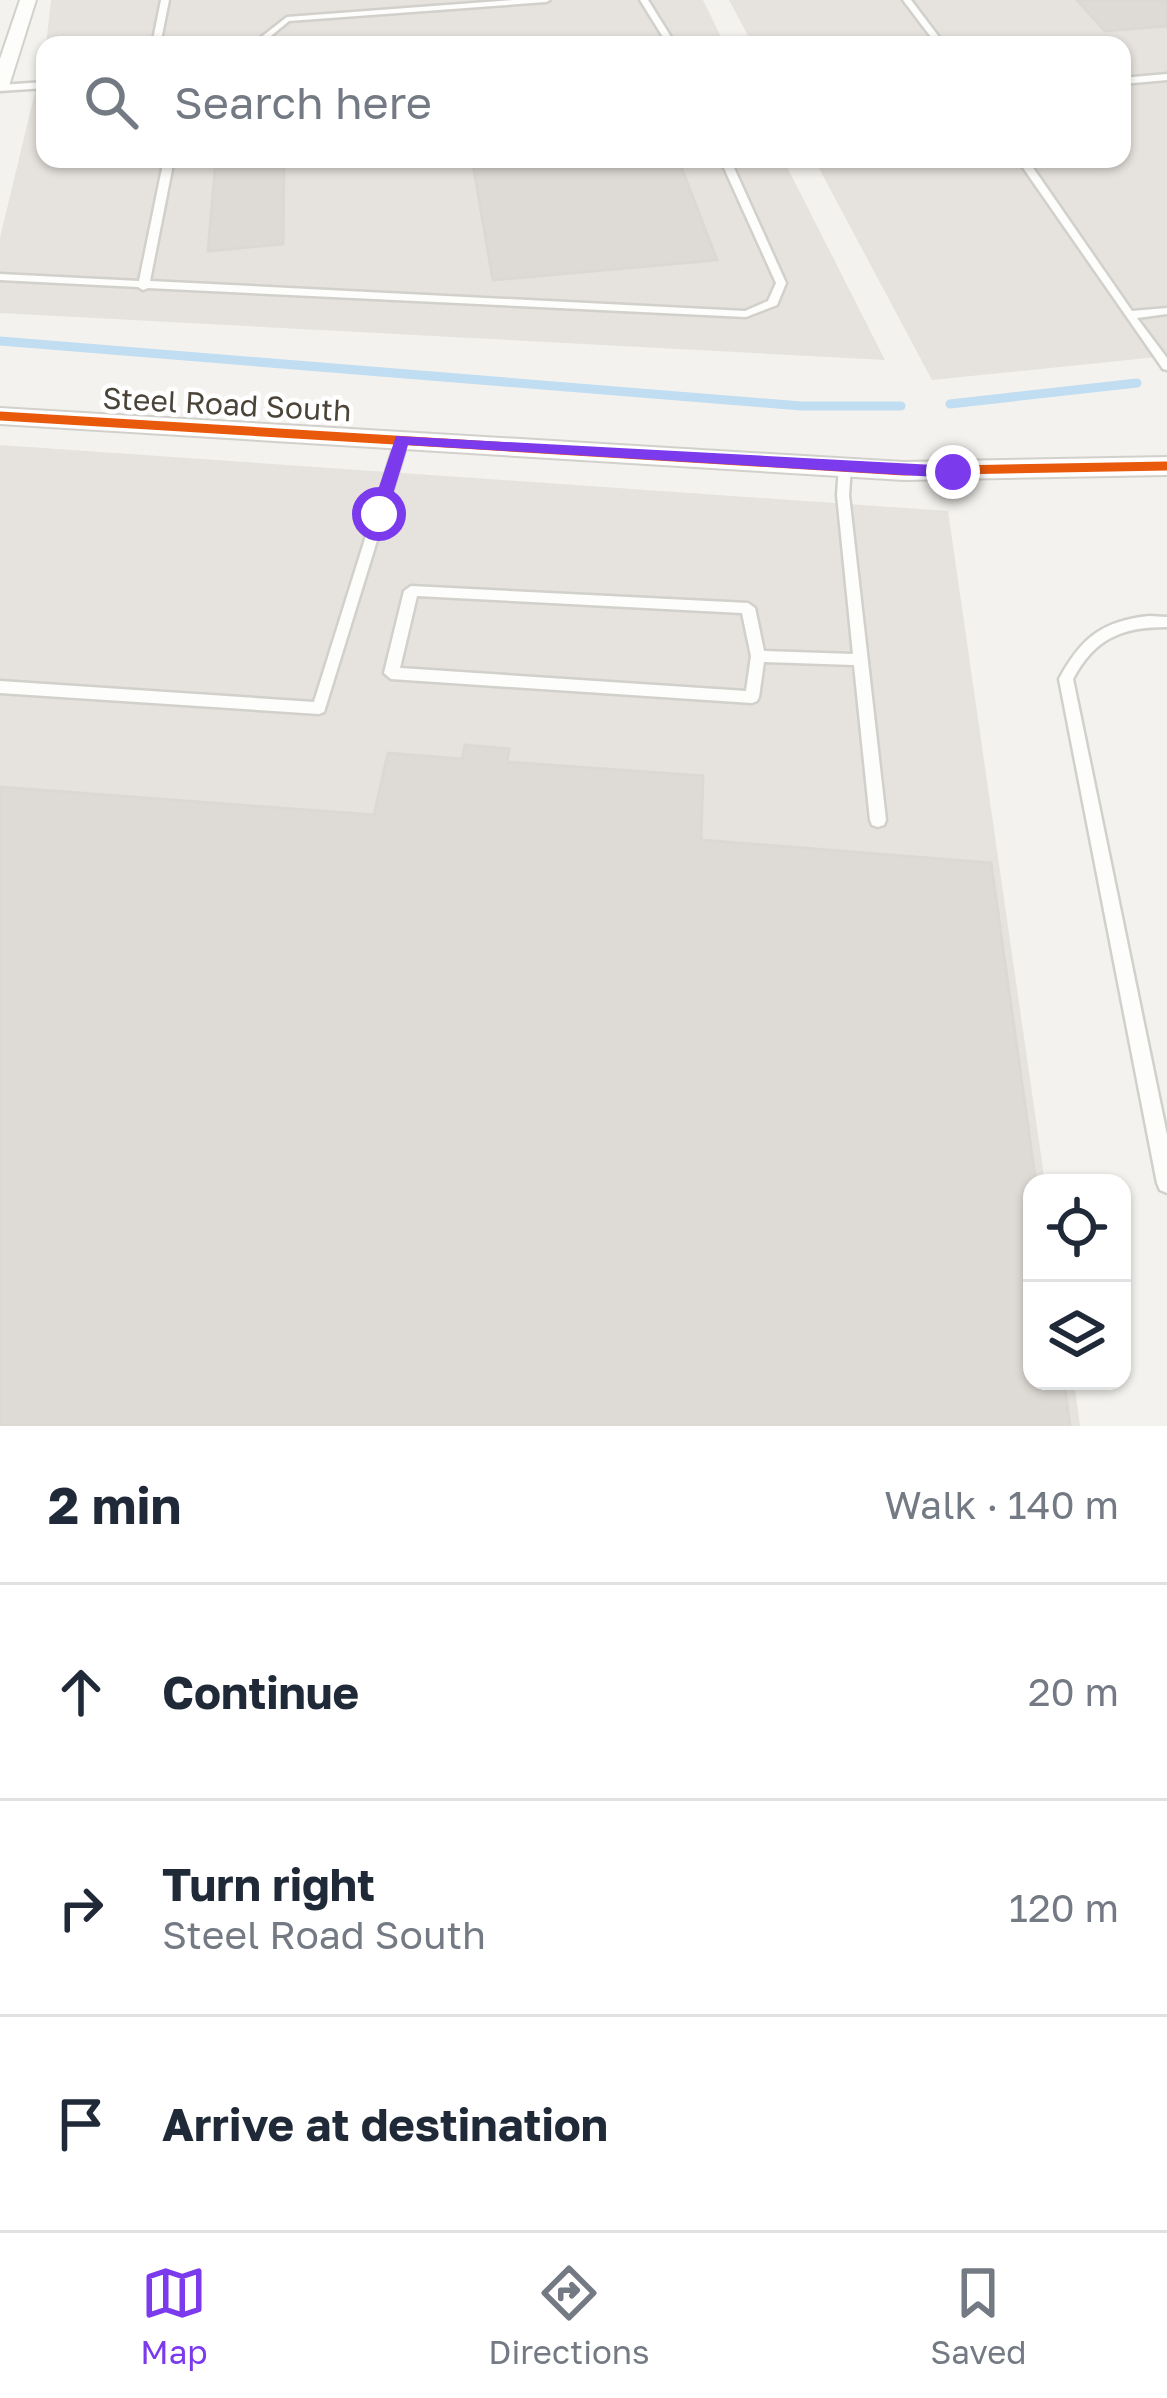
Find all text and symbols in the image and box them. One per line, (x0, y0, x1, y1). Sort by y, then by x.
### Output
search box (36, 36, 1131, 168)
icon: search (78, 69, 144, 135)
text: Search here (174, 75, 432, 129)
street label: Steel Road South (102, 380, 352, 429)
route end (926, 445, 980, 499)
route start (352, 487, 406, 541)
map controls (1023, 1174, 1131, 1390)
button: locate (1023, 1174, 1131, 1282)
button: layers (1023, 1282, 1131, 1390)
text: 2 min (48, 1474, 181, 1535)
text: Walk · 140 m (884, 1481, 1119, 1528)
icon: ahead (48, 1659, 114, 1725)
text: Continue (162, 1665, 359, 1719)
text: 20 m (1028, 1668, 1119, 1715)
text: Turn right (162, 1857, 375, 1911)
icon: right (48, 1875, 114, 1941)
text: 120 m (1009, 1884, 1119, 1931)
text: Steel Road South (162, 1911, 486, 1958)
icon: arrive (48, 2091, 114, 2157)
text: Arrive at destination (162, 2097, 608, 2151)
tab: Map (140, 2260, 208, 2371)
tab: Directions (488, 2260, 650, 2371)
tab: Saved (930, 2260, 1027, 2371)

